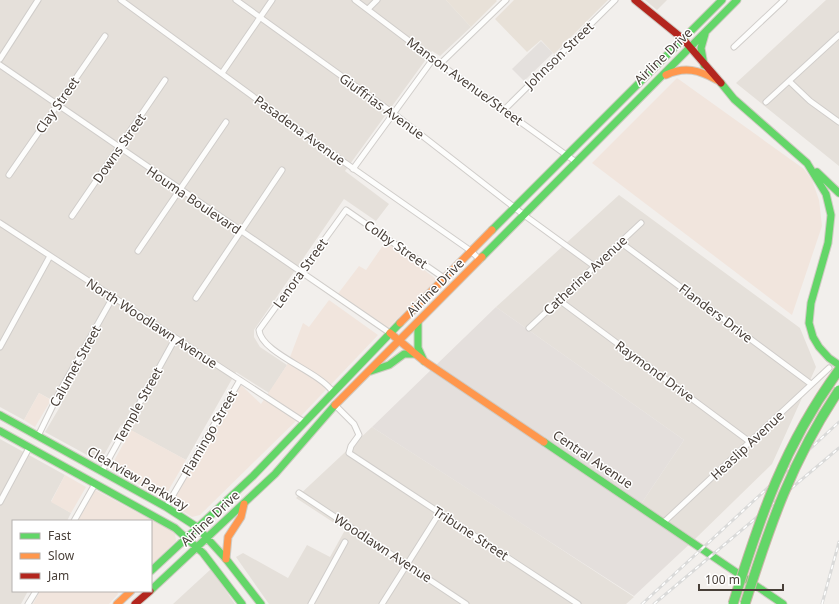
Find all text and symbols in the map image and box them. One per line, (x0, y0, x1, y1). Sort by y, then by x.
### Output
street label: Johnson Street (519, 17, 598, 94)
street label: Airline Drive (630, 24, 696, 88)
street label: Manson Avenue/Street (403, 33, 527, 129)
street label: Giuffrias Avenue (336, 69, 428, 143)
street label: Clay Street (31, 73, 83, 137)
street label: Pasadena Avenue (251, 91, 349, 169)
street label: Downs Street (88, 109, 150, 186)
street label: Houma Boulevard (143, 162, 245, 238)
street label: Colby Street (361, 216, 432, 273)
street label: Catherine Avenue (539, 231, 631, 319)
street label: Lenora Street (269, 234, 332, 312)
street label: Airline Drive (402, 254, 468, 320)
street label: North Woodlawn Avenue (83, 274, 221, 372)
street label: Flanders Drive (675, 279, 757, 347)
street label: Calumet Street (45, 322, 105, 410)
street label: Raymond Drive (612, 336, 698, 406)
street label: Temple Street (110, 364, 166, 446)
street label: Flamingo Street (177, 386, 241, 479)
street label: Heaslip Avenue (706, 406, 788, 484)
street label: Central Avenue (549, 426, 637, 492)
street label: Clearview Parkway (84, 442, 192, 514)
street label: Airline Drive (177, 486, 243, 550)
street label: Tribune Street (430, 502, 512, 564)
street label: Woodlawn Avenue (331, 510, 435, 586)
legend (12, 520, 152, 592)
text: Fast (48, 527, 72, 544)
text: Slow (48, 547, 75, 564)
scale bar (699, 566, 783, 592)
text: Jam (47, 567, 69, 584)
text: 100 m (705, 571, 740, 588)

